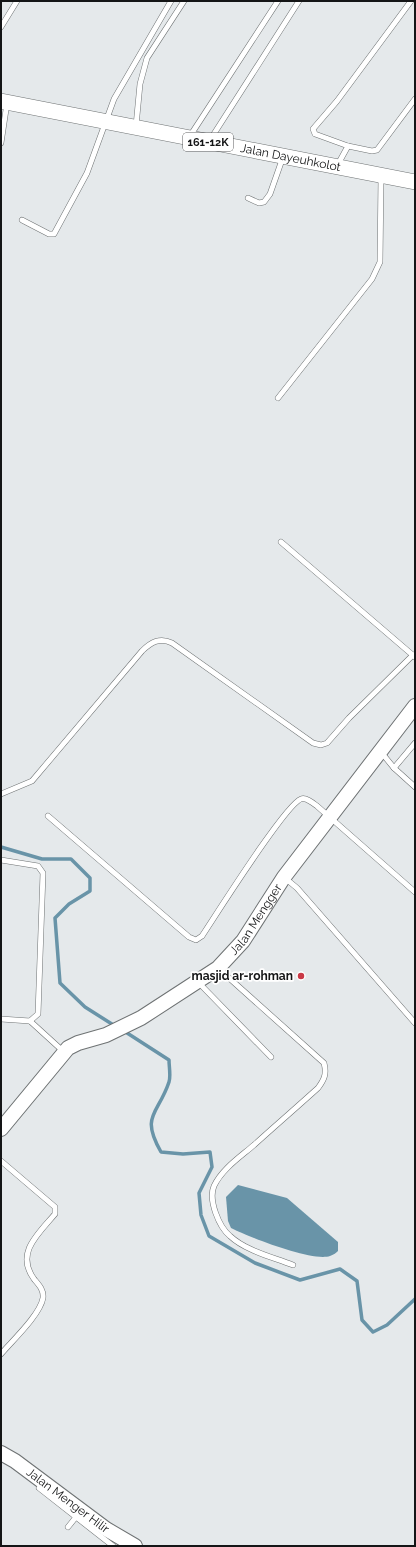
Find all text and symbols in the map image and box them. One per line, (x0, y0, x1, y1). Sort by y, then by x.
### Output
road number: 161-12K (183, 133, 233, 151)
street label: Jalan Dayeuhkolot (239, 141, 342, 174)
street label: Jalan Mengger (227, 881, 285, 958)
place label: masjid ar-rohman (191, 969, 293, 983)
marker: masjid ar-rohman (296, 971, 306, 981)
street label: Jalan Menger Hilir (24, 1465, 112, 1536)

